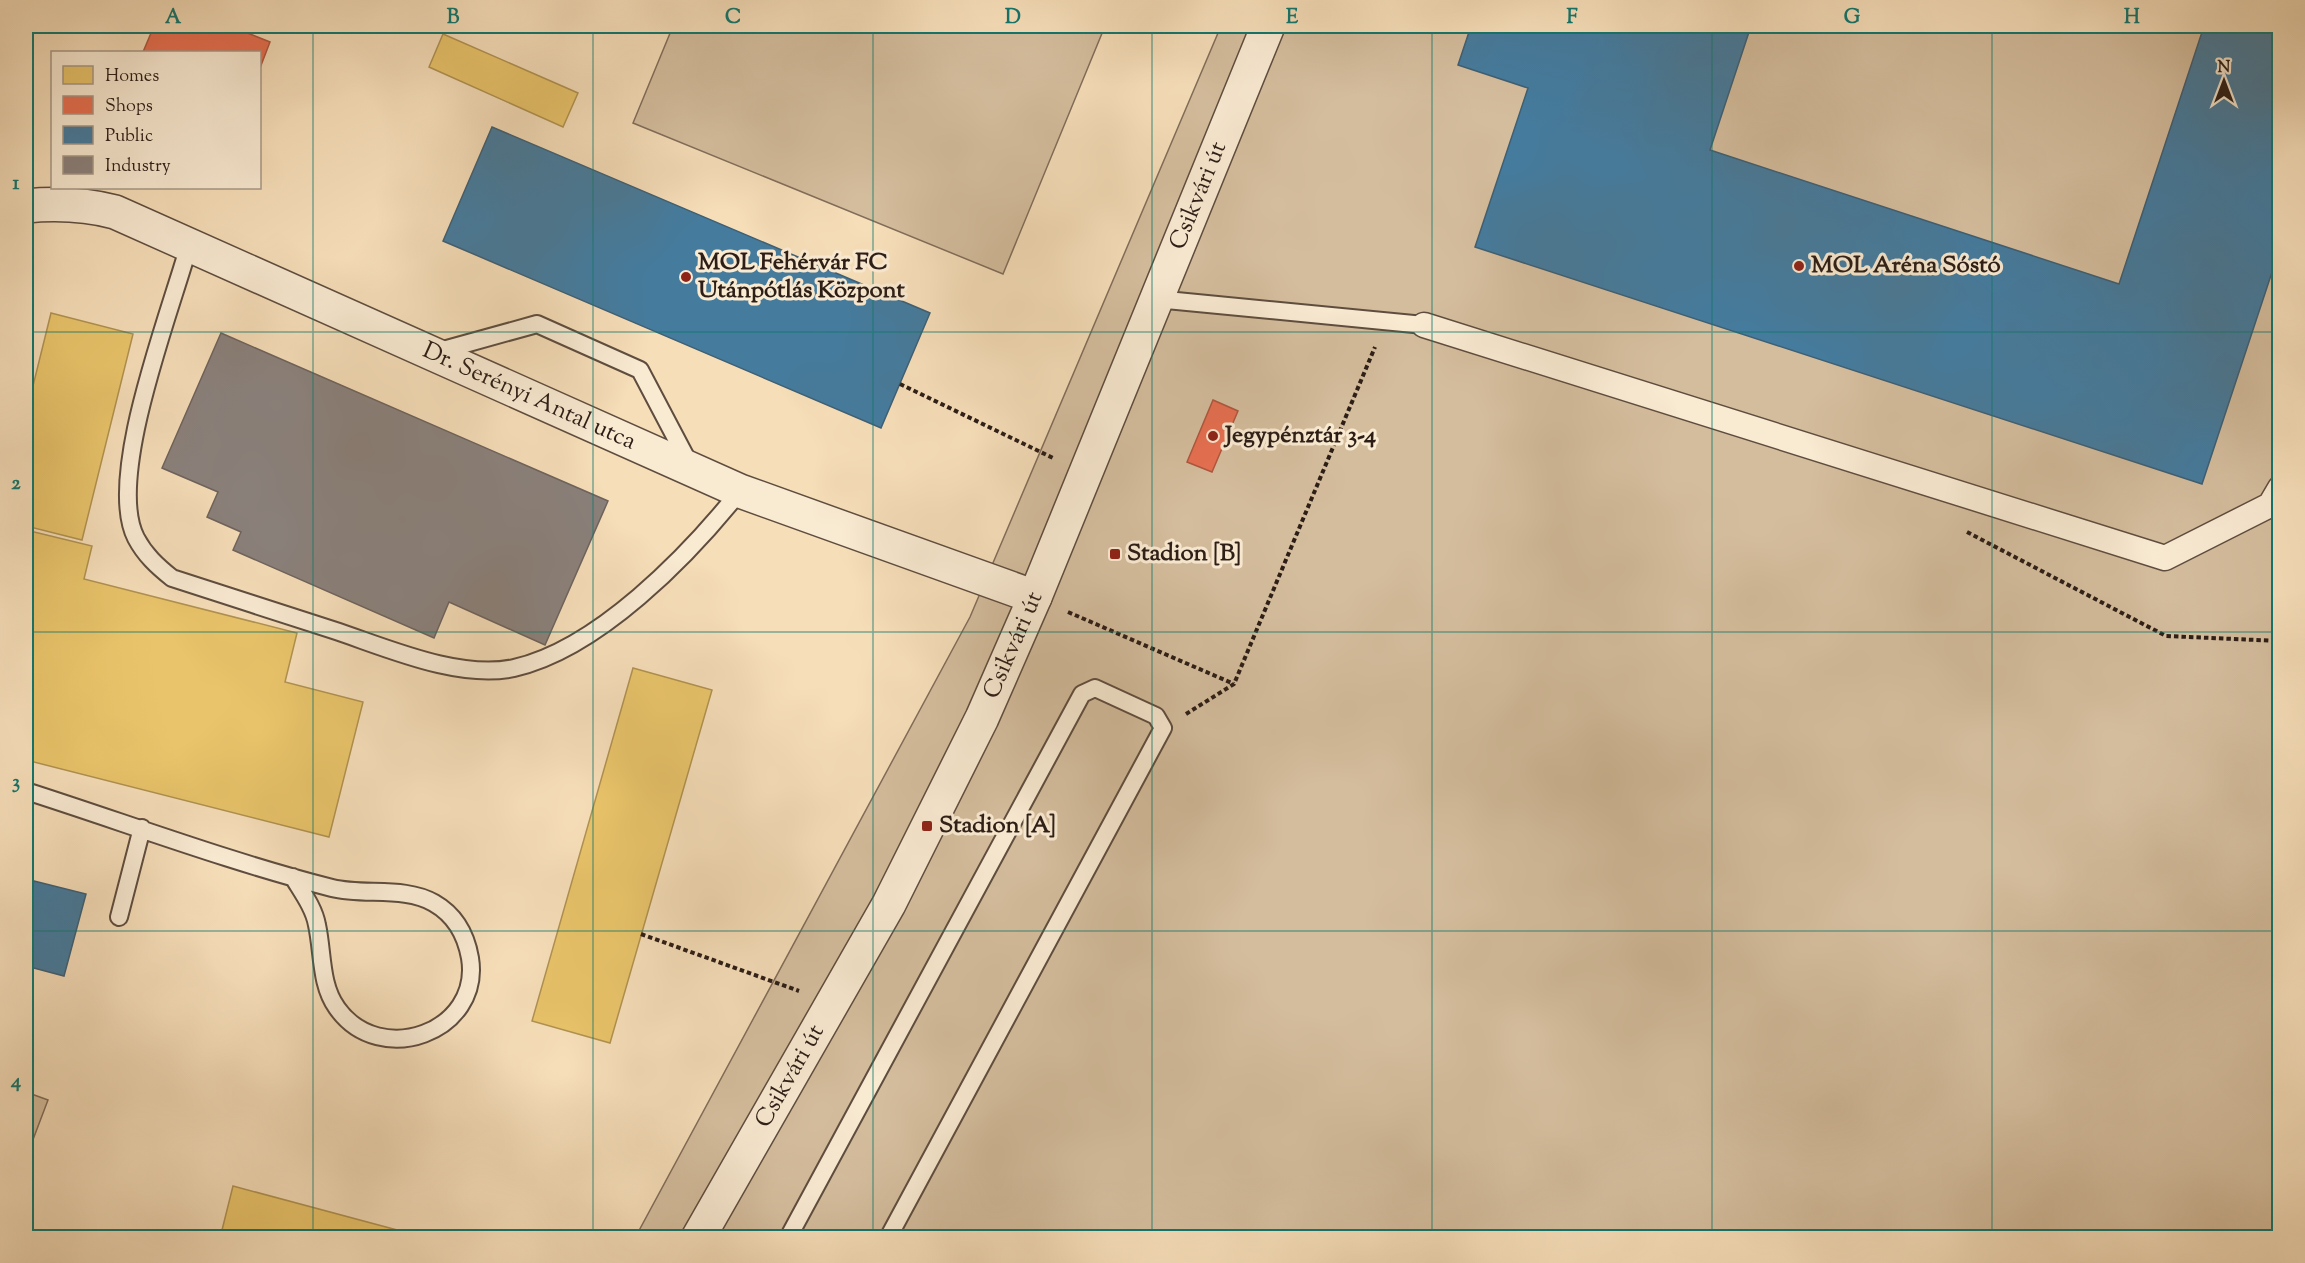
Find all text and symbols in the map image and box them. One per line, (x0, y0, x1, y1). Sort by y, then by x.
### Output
text: A (165, 4, 182, 33)
text: B (447, 4, 460, 33)
text: C (725, 4, 741, 33)
text: D (1005, 4, 1021, 33)
text: E (1286, 4, 1299, 33)
text: F (1566, 4, 1578, 33)
text: G (1844, 4, 1861, 33)
text: H (2124, 4, 2140, 33)
legend (51, 51, 261, 189)
north arrow (2194, 51, 2254, 111)
text: N (2218, 57, 2231, 80)
text: Homes (105, 64, 159, 90)
text: Shops (105, 94, 153, 120)
text: Public (105, 124, 153, 150)
street label: Csikvári út (1161, 137, 1236, 255)
text: Industry (105, 154, 171, 180)
text: 1 (13, 170, 20, 199)
place label: MOL Fehérvár FC Utánpótlás Központ (698, 246, 906, 308)
place label: MOL Aréna Sóstó (1811, 249, 2001, 283)
marker: MOL Aréna Sóstó (1792, 259, 1806, 273)
marker: MOL Fehérvár FC Utánpótlás Központ (679, 270, 693, 284)
street label: Dr. Serényi Antal utca (417, 334, 641, 459)
place label: Jegypénztár 3-4 (1223, 419, 1376, 453)
marker: Jegypénztár 3-4 (1206, 429, 1220, 443)
text: 2 (11, 470, 21, 499)
place label: Stadion [B] (1127, 537, 1241, 571)
marker: Stadion [B] (1108, 547, 1122, 561)
street label: Csikvári út (975, 587, 1052, 704)
text: 3 (12, 769, 20, 798)
place label: Stadion [A] (939, 809, 1056, 843)
marker: Stadion [A] (920, 819, 934, 833)
street label: Csikvári út (747, 1019, 833, 1135)
text: 4 (10, 1068, 21, 1097)

